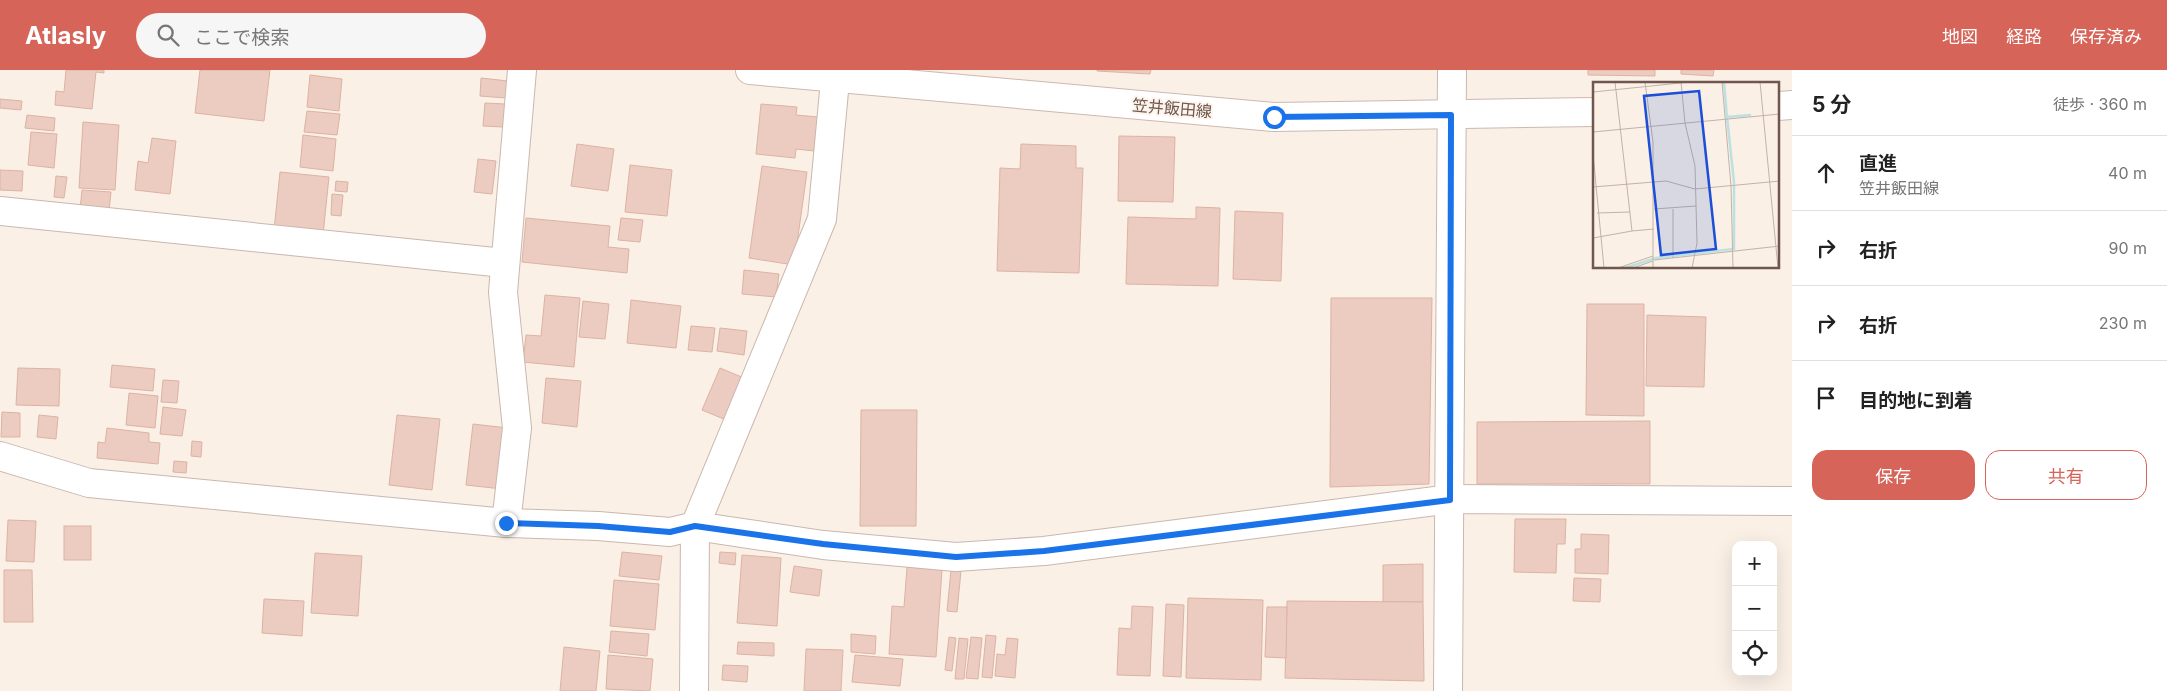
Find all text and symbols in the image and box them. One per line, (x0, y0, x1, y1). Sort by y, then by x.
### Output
search box (136, 13, 486, 58)
text: Atlasly (25, 21, 106, 50)
icon: search (154, 21, 182, 49)
text: ここで検索 (194, 26, 289, 49)
text: 地図 (1942, 26, 1978, 47)
text: 経路 (2006, 26, 2042, 47)
text: 保存済み (2070, 26, 2142, 47)
inset map (1593, 82, 1780, 269)
text: 5 分 (1812, 92, 1851, 117)
text: 徒歩 · 360 m (2053, 94, 2147, 114)
street label: 笠井飯田線 (1131, 95, 1213, 121)
route start (1263, 106, 1286, 129)
text: 直進 (1859, 152, 1897, 175)
icon: ahead (1812, 159, 1840, 187)
text: 40 m (2108, 163, 2147, 183)
text: 笠井飯田線 (1859, 178, 1939, 198)
icon: right (1812, 234, 1840, 262)
text: 90 m (2108, 238, 2147, 258)
text: 右折 (1859, 239, 1897, 262)
icon: right (1812, 309, 1840, 337)
text: 230 m (2099, 313, 2147, 333)
text: 右折 (1859, 314, 1897, 337)
icon: arrive (1812, 384, 1840, 412)
text: 目的地に到着 (1859, 389, 1973, 412)
button: 保存 (1812, 450, 1975, 500)
button: 共有 (1985, 450, 2147, 500)
route end (495, 512, 518, 535)
map controls (1732, 541, 1777, 676)
button: + (1732, 541, 1777, 586)
button: − (1732, 586, 1777, 631)
button: locate (1732, 631, 1777, 676)

